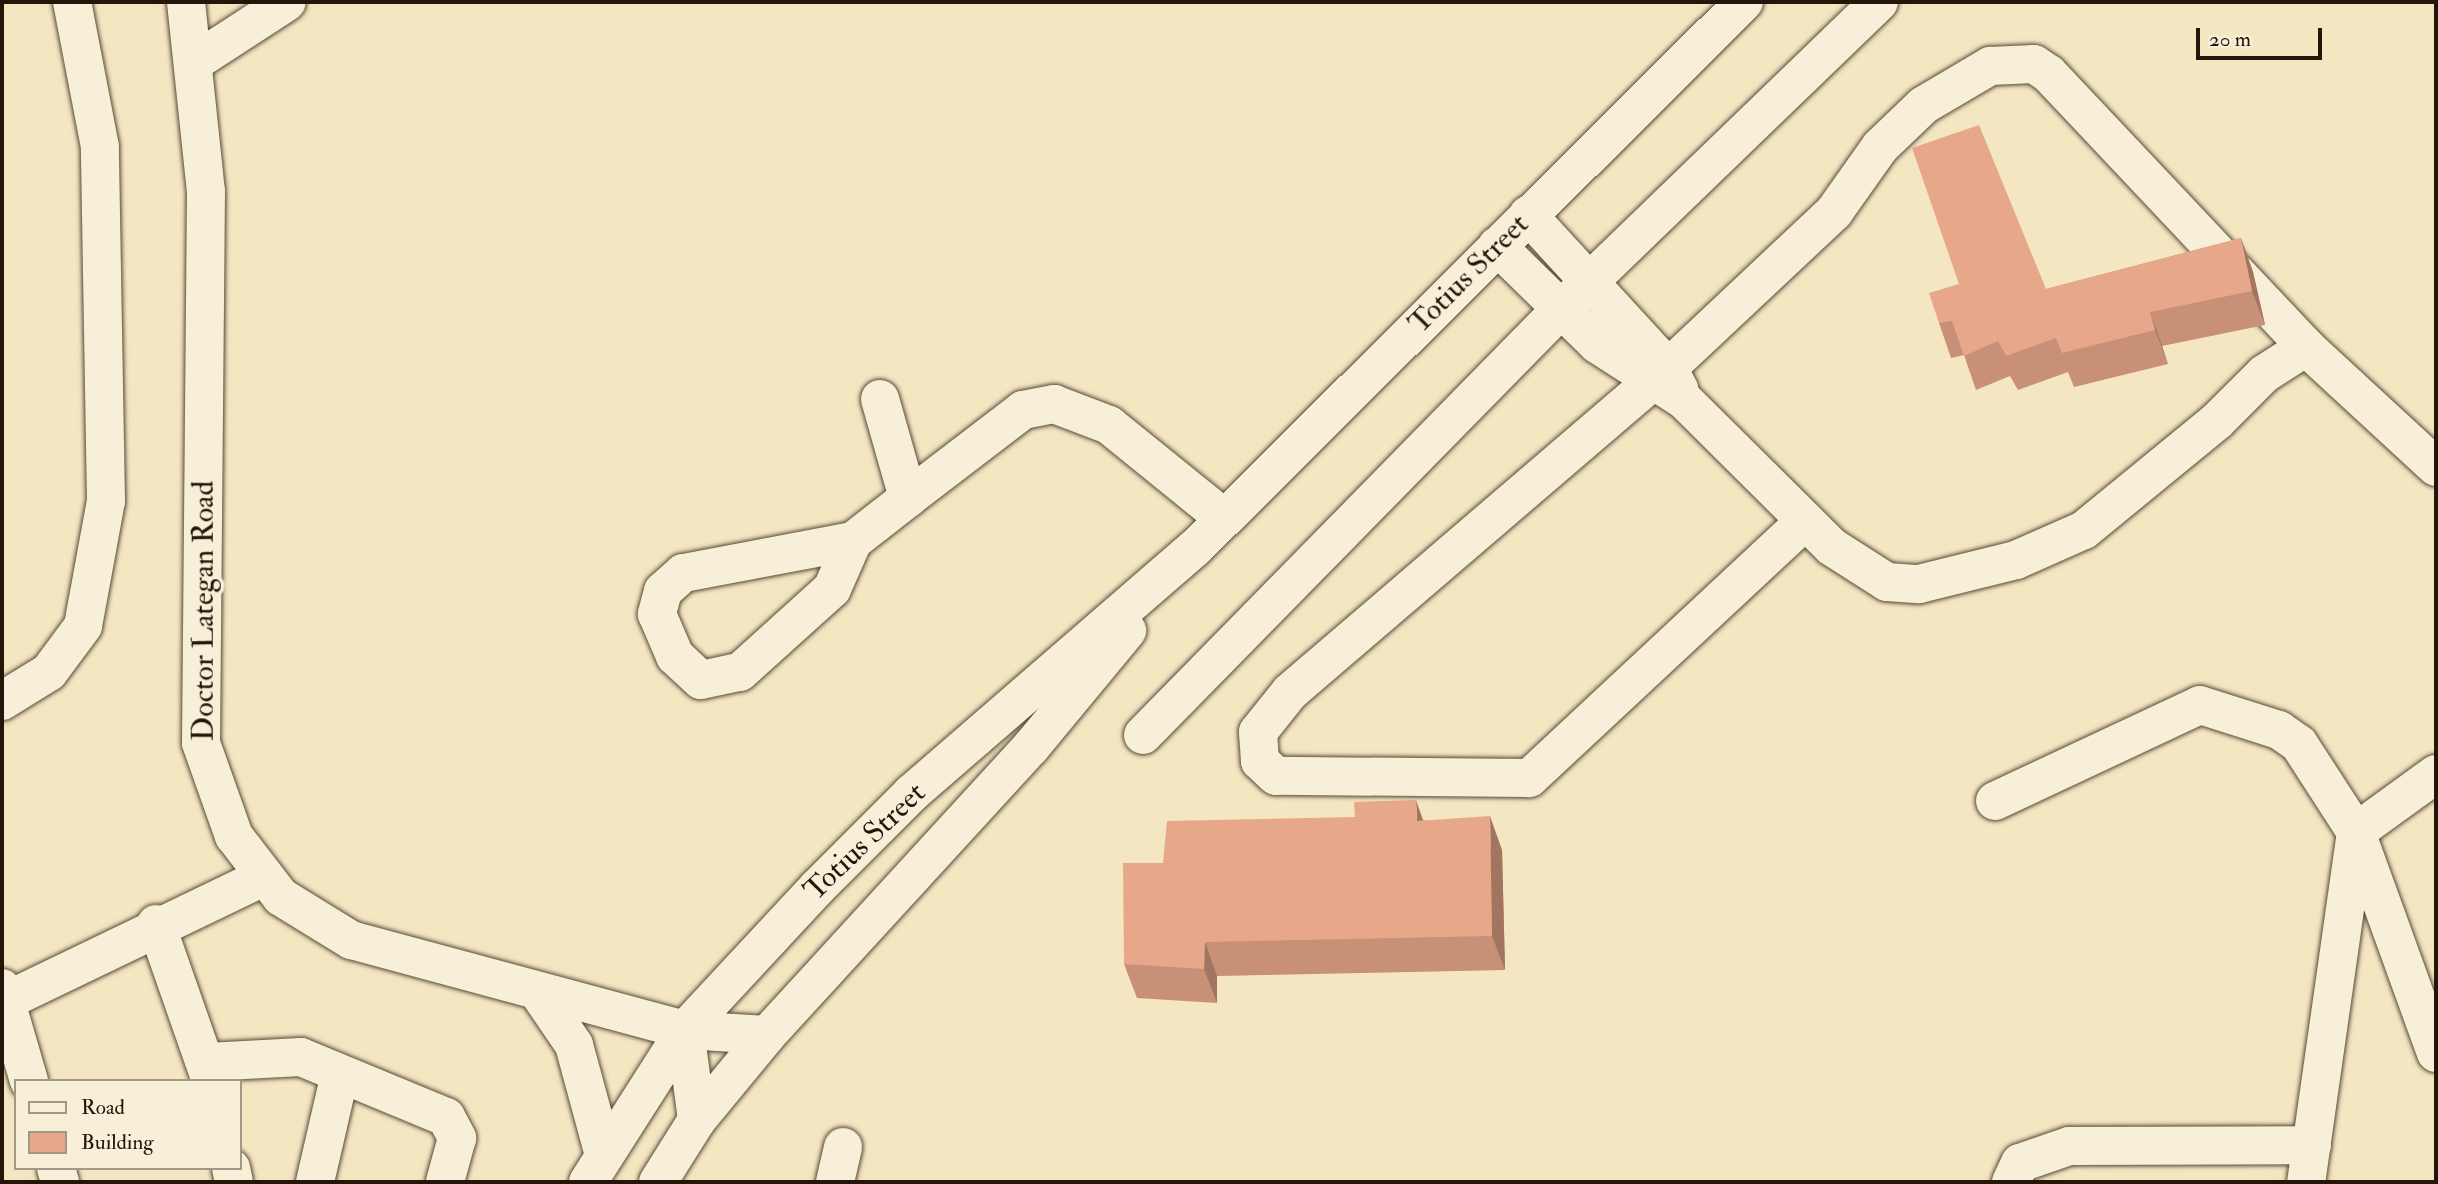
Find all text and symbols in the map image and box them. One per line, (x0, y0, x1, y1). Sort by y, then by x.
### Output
scale bar (2200, 14, 2326, 58)
text: 20 m (2209, 26, 2251, 53)
street label: Totius Street (1402, 207, 1536, 341)
street label: Doctor Lategan Road (186, 481, 222, 741)
street label: Totius Street (797, 775, 933, 909)
legend (14, 1079, 242, 1170)
text: Road (81, 1094, 125, 1121)
text: Building (81, 1129, 154, 1156)

